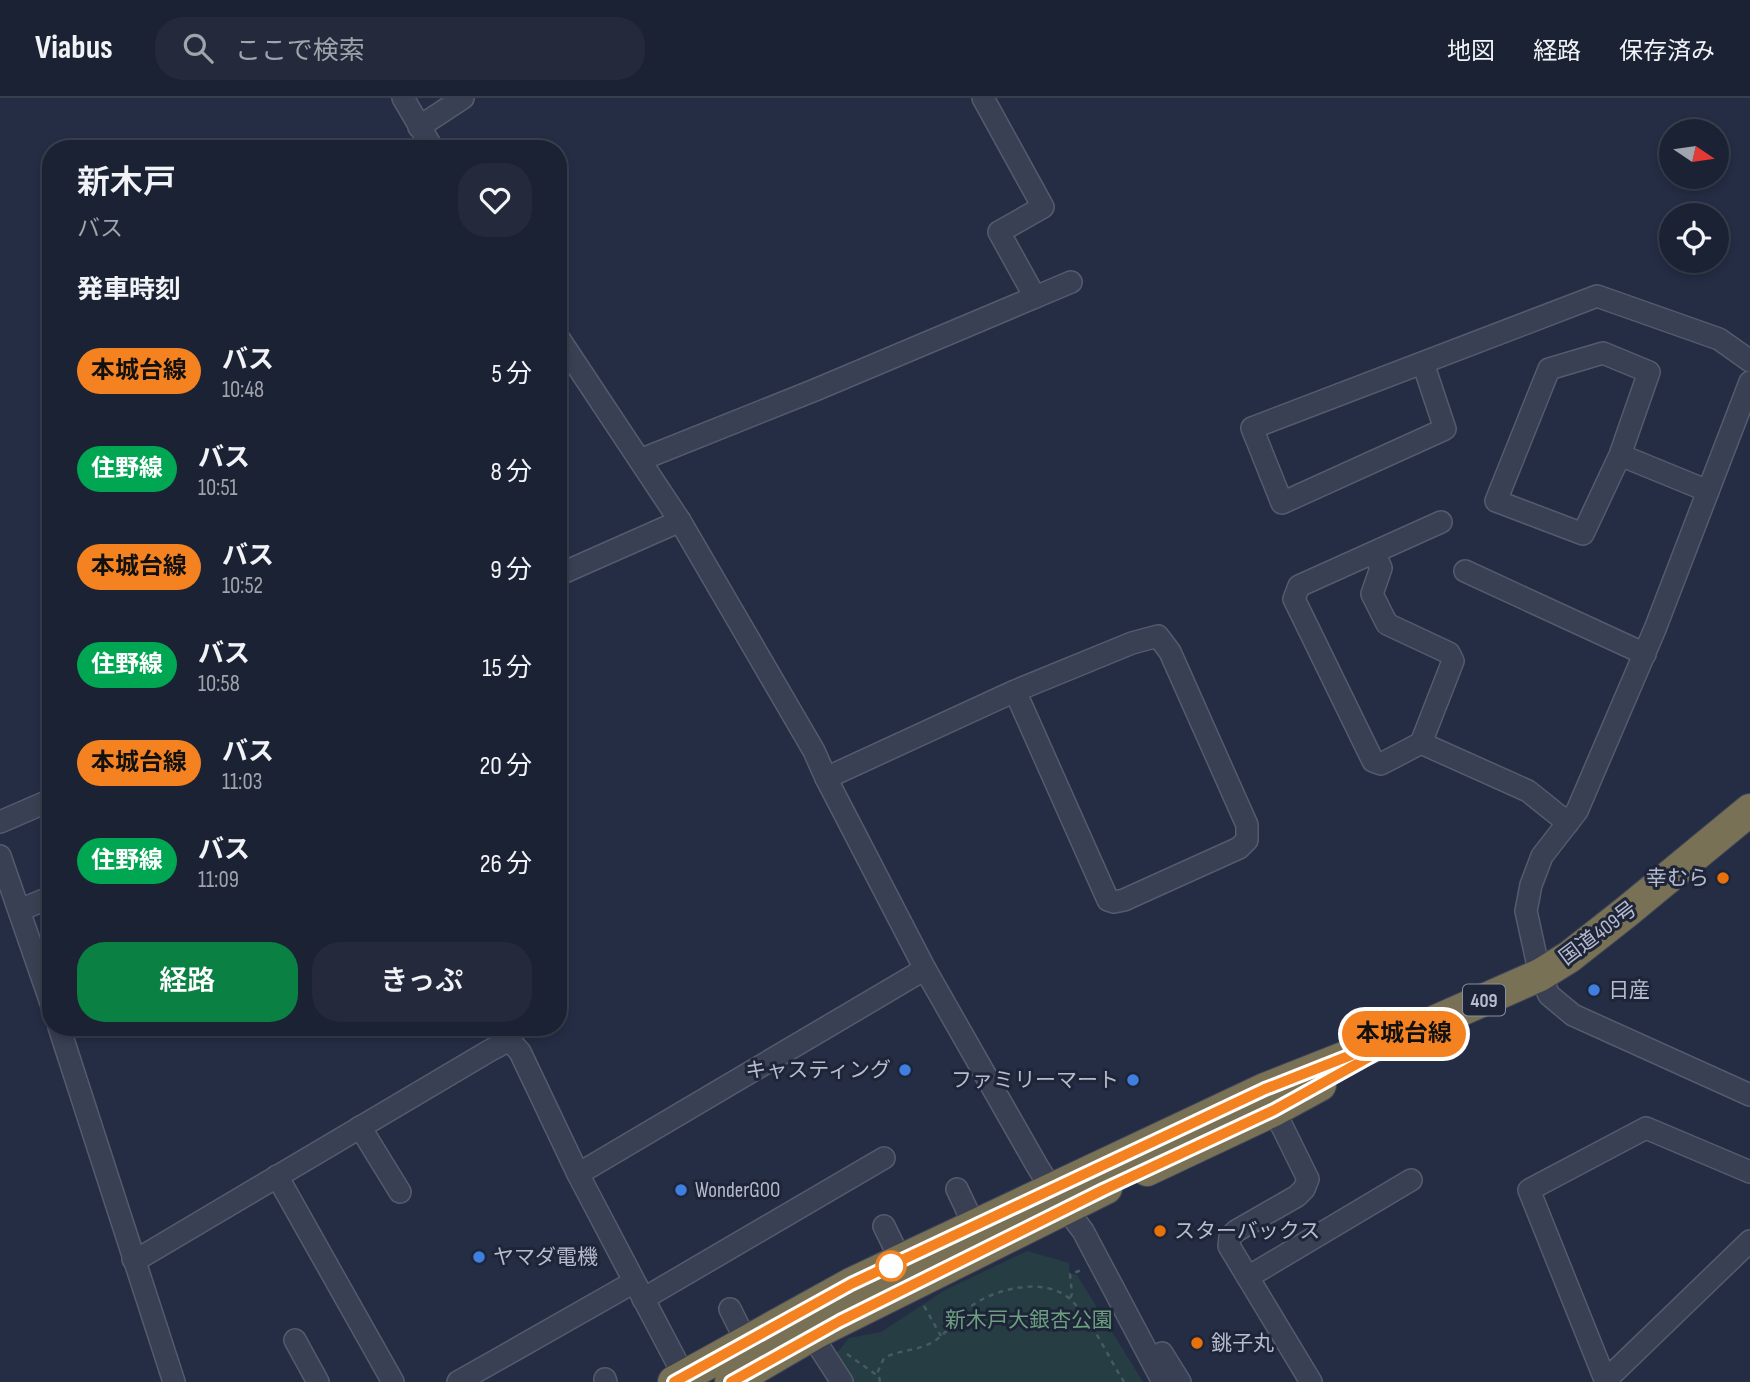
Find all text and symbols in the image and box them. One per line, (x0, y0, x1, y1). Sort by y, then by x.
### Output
search box (155, 17, 645, 80)
text: Viabus (35, 28, 113, 68)
icon: search (179, 29, 217, 67)
text: ここで検索 (235, 36, 365, 67)
text: 地図 (1447, 37, 1495, 66)
text: 経路 (1533, 37, 1581, 66)
text: 保存済み (1619, 37, 1715, 66)
north arrow (1659, 119, 1729, 189)
map controls (1659, 119, 1729, 273)
text: 新木戸 (77, 163, 176, 203)
button: heart (458, 163, 532, 237)
button: locate (1659, 203, 1729, 273)
text: バス (77, 215, 123, 243)
text: 発車時刻 (77, 275, 181, 306)
text: バス (222, 345, 274, 376)
text: 本城台線 (91, 356, 187, 385)
text: 5 分 (491, 359, 532, 390)
text: 10:48 (222, 376, 264, 404)
text: バス (198, 443, 250, 474)
text: 住野線 (91, 454, 163, 483)
text: 8 分 (490, 457, 532, 488)
text: 10:51 (198, 474, 238, 502)
text: バス (222, 541, 274, 572)
text: 本城台線 (91, 552, 187, 581)
text: 9 分 (490, 555, 532, 586)
text: 10:52 (222, 572, 263, 600)
text: バス (198, 639, 250, 670)
text: 住野線 (91, 650, 163, 679)
text: 15 分 (482, 653, 532, 684)
text: 10:58 (198, 670, 240, 698)
text: バス (222, 737, 274, 768)
text: 本城台線 (91, 748, 187, 777)
text: 20 分 (480, 751, 532, 782)
text: 11:03 (222, 768, 262, 796)
text: バス (198, 835, 250, 866)
text: 住野線 (91, 846, 163, 875)
text: 26 分 (480, 849, 532, 880)
text: 11:09 (198, 866, 239, 894)
place label: 幸むら (1646, 866, 1709, 891)
marker: 幸むら (1715, 870, 1731, 886)
street label: 国道409号 (1555, 896, 1642, 971)
button: 経路 (77, 942, 298, 1022)
button: きっぷ (312, 942, 532, 1022)
place label: 日産 (1608, 978, 1650, 1003)
marker: 日産 (1586, 982, 1602, 998)
road number: 409 (1463, 985, 1505, 1016)
line badge: 本城台線 (1355, 1011, 1453, 1057)
text: 本城台線 (1356, 1019, 1452, 1048)
place label: キャスティング (745, 1058, 891, 1083)
marker: キャスティング (897, 1062, 913, 1078)
place label: ファミリーマート (951, 1068, 1119, 1093)
marker: ファミリーマート (1125, 1072, 1141, 1088)
place label: WonderGOO (695, 1178, 780, 1203)
marker: WonderGOO (673, 1182, 689, 1198)
place label: スターバックス (1174, 1219, 1320, 1244)
marker: スターバックス (1152, 1223, 1168, 1239)
place label: ヤマダ電機 (493, 1245, 598, 1270)
marker: ヤマダ電機 (471, 1249, 487, 1265)
unlabelled marker (876, 1251, 906, 1281)
park label: 新木戸大銀杏公園 (945, 1308, 1113, 1333)
place label: 銚子丸 (1211, 1331, 1274, 1356)
marker: 銚子丸 (1189, 1335, 1205, 1351)

